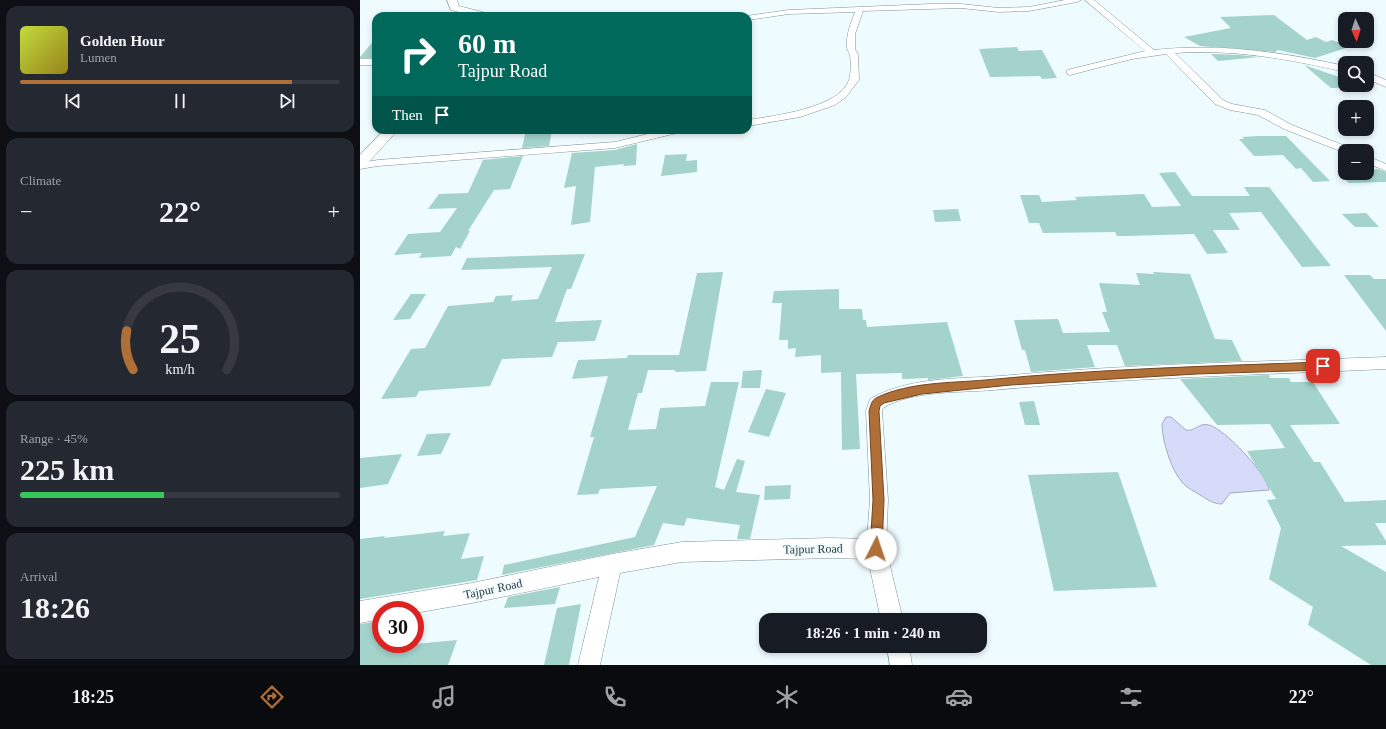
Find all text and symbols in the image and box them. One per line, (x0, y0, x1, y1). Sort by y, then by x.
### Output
north arrow (1338, 12, 1374, 48)
map controls (1338, 12, 1374, 180)
icon: right (392, 28, 444, 80)
text: 60 m (458, 28, 516, 59)
text: Golden Hour (80, 33, 165, 49)
text: Lumen (80, 50, 117, 65)
button: search (1338, 56, 1374, 92)
text: Tajpur Road (458, 61, 547, 81)
icon: previous (62, 90, 84, 112)
icon: pause (169, 90, 191, 112)
icon: next (276, 90, 298, 112)
button: + (1338, 100, 1374, 136)
icon: arrive (431, 104, 453, 126)
text: Then (392, 107, 423, 123)
button: − (1338, 144, 1374, 180)
text: Climate (20, 173, 61, 188)
text: 22° (159, 195, 201, 228)
text: − (20, 199, 32, 224)
text: + (328, 199, 340, 224)
text: 25 (159, 316, 201, 362)
pin (1306, 349, 1340, 383)
icon: arrive (1312, 355, 1334, 377)
text: km/h (165, 361, 195, 377)
text: Range · 45% (20, 431, 88, 446)
text: 225 km (20, 453, 114, 486)
position arrow (855, 528, 897, 570)
street label: Tajpur Road (783, 541, 843, 557)
text: Arrival (20, 569, 58, 584)
street label: Tajpur Road (462, 576, 524, 602)
text: 18:26 (20, 591, 90, 624)
speed limit sign: 30 (372, 601, 424, 653)
text: 18:26 · 1 min · 240 m (806, 625, 941, 641)
icon: directions (258, 683, 286, 711)
icon: music (430, 683, 458, 711)
icon: phone (601, 683, 629, 711)
icon: climate (773, 683, 801, 711)
icon: car (945, 683, 973, 711)
icon: filters (1117, 683, 1145, 711)
text: 18:25 (72, 687, 114, 707)
text: 22° (1289, 687, 1314, 707)

